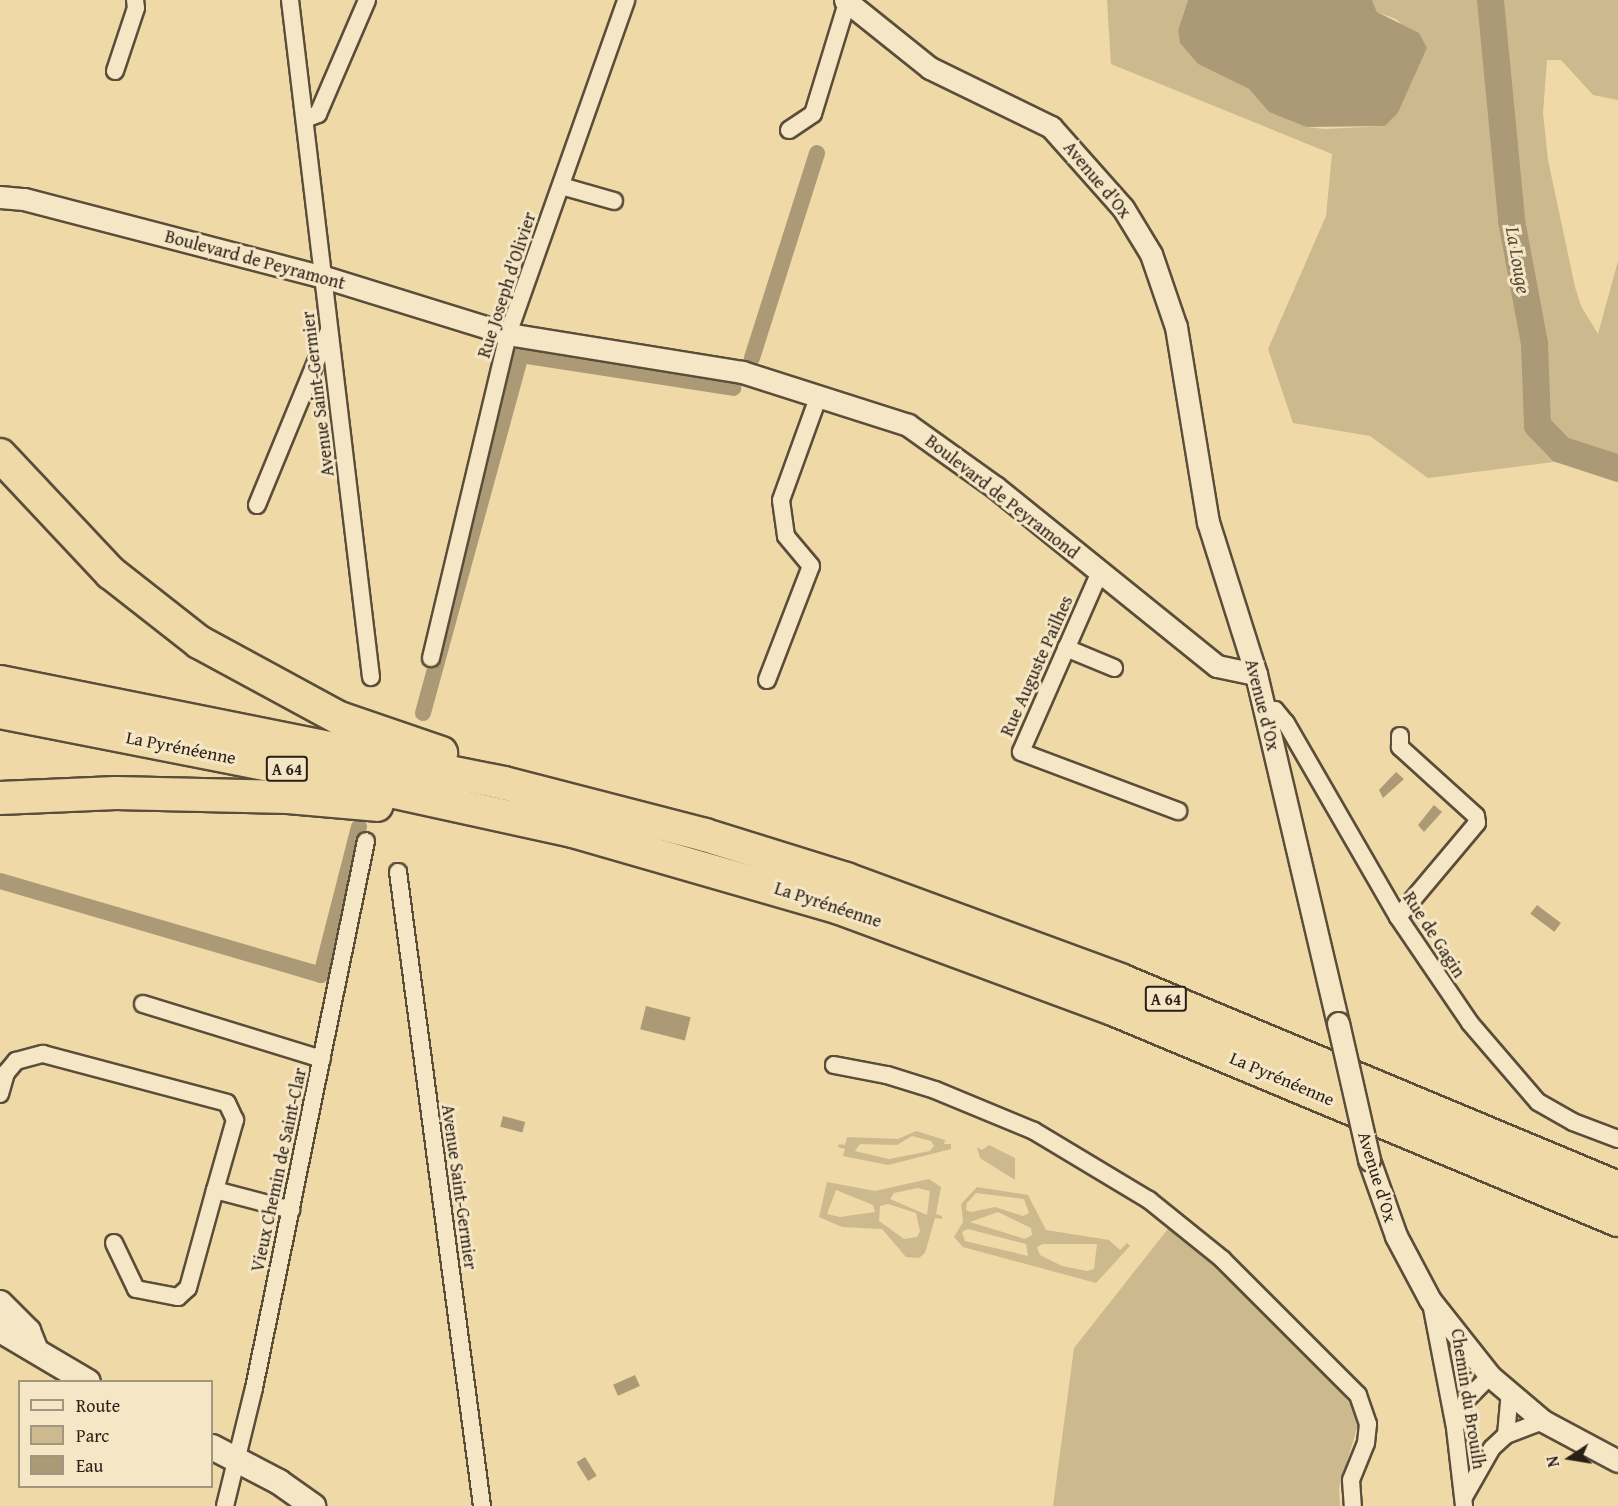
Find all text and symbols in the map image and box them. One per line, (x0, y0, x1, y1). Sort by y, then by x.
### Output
street label: Avenue d'Ox (1059, 137, 1135, 223)
street label: Rue Joseph d'Olivier (473, 209, 541, 361)
water label: La Louge (1501, 225, 1537, 295)
street label: Boulevard de Peyramont (162, 226, 348, 294)
street label: Avenue Saint-Germier (297, 310, 339, 478)
street label: Boulevard de Peyramond (921, 430, 1083, 564)
street label: Rue Auguste Pailhes (996, 592, 1078, 740)
street label: Avenue d'Ox (1240, 657, 1284, 753)
street label: La Pyrénéenne (124, 727, 238, 769)
road number: A 64 (264, 756, 310, 782)
street label: La Pyrénéenne (772, 878, 884, 932)
street label: Rue de Gagin (1398, 888, 1470, 982)
road number: A 64 (1144, 986, 1188, 1012)
street label: La Pyrénéenne (1227, 1047, 1337, 1111)
street label: Vieux Chemin de Saint-Clar (247, 1066, 311, 1274)
street label: Avenue Saint-Germier (437, 1103, 481, 1271)
street label: Avenue d'Ox (1353, 1129, 1401, 1225)
street label: Chemin du Brouilh (1446, 1327, 1490, 1471)
legend (18, 1380, 213, 1488)
text: Route (76, 1392, 120, 1419)
text: Parc (76, 1422, 109, 1449)
north arrow (1540, 1428, 1600, 1488)
text: Eau (76, 1452, 103, 1479)
text: N (1540, 1454, 1565, 1469)

